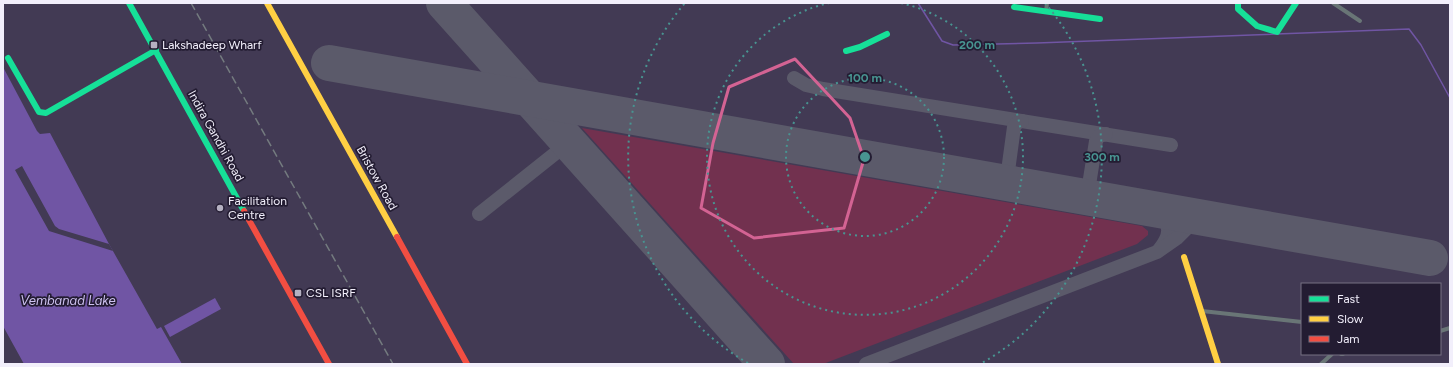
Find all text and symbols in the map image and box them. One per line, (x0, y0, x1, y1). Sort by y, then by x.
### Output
place label: Lakshadeep Wharf (162, 38, 262, 52)
text: 200 m (959, 38, 995, 52)
marker: Lakshadeep Wharf (149, 40, 159, 50)
text: 100 m (848, 71, 882, 85)
street label: Indira Gandhi Road (185, 88, 247, 184)
street label: Bristow Road (354, 144, 400, 212)
centre of rings (858, 150, 872, 164)
text: 300 m (1084, 150, 1120, 164)
place label: Facilitation Centre (228, 194, 287, 222)
marker: Facilitation Centre (215, 203, 225, 213)
legend (1301, 283, 1441, 355)
place label: CSL ISRF (306, 286, 356, 300)
marker: CSL ISRF (293, 288, 303, 298)
text: Fast (1337, 292, 1360, 306)
water label: Vembanad Lake (20, 293, 116, 308)
text: Slow (1337, 312, 1364, 326)
text: Jam (1337, 332, 1360, 346)

